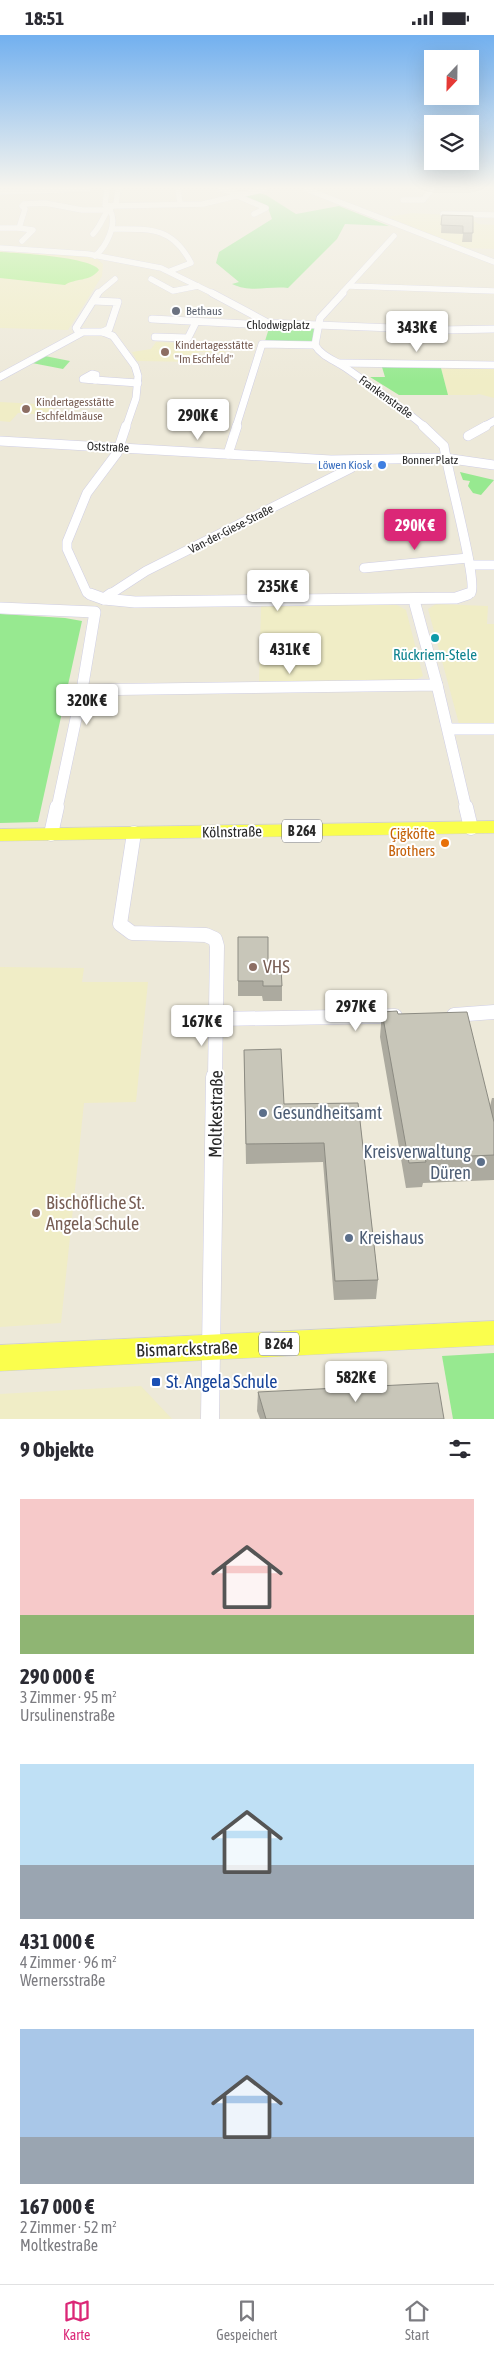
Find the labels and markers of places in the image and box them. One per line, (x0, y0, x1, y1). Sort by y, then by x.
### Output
place label: Bethaus (186, 304, 222, 318)
marker: Bethaus (170, 305, 182, 317)
pin: 343K € (376, 311, 458, 353)
place label: Kindertagesstätte "Im Eschfeld" (175, 338, 253, 366)
marker: Kindertagesstätte "Im Eschfeld" (159, 346, 171, 358)
place label: Kindertagesstätte Eschfeldmäuse (36, 395, 114, 423)
pin: 290K € (157, 399, 239, 441)
marker: Kindertagesstätte Eschfeldmäuse (20, 403, 32, 415)
place label: Löwen Kiosk (318, 458, 373, 472)
marker: Löwen Kiosk (376, 459, 388, 471)
pin: 290K € (374, 509, 456, 551)
pin: 235K € (237, 569, 319, 612)
marker: Rückriem-Stele (429, 632, 441, 644)
pin: 431K € (249, 633, 331, 675)
place label: Rückriem-Stele (393, 646, 477, 663)
pin: 320K € (46, 683, 128, 726)
place label: Çiğköfte Brothers (388, 825, 435, 859)
marker: Çiğköfte Brothers (439, 837, 451, 849)
place label: VHS (263, 956, 290, 977)
marker: VHS (247, 961, 259, 973)
pin: 297K € (315, 989, 397, 1032)
pin: 167K € (161, 1005, 243, 1047)
place label: Gesundheitsamt (273, 1102, 382, 1123)
marker: Gesundheitsamt (257, 1107, 269, 1119)
place label: Kreisverwaltung Düren (363, 1141, 471, 1183)
marker: Kreisverwaltung Düren (475, 1156, 487, 1168)
place label: Bischöfliche St. Angela Schule (46, 1192, 145, 1234)
marker: Bischöfliche St. Angela Schule (30, 1207, 42, 1219)
place label: Kreishaus (359, 1227, 424, 1248)
marker: Kreishaus (343, 1232, 355, 1244)
pin: 582K € (315, 1361, 397, 1403)
place label: St. Angela Schule (166, 1371, 278, 1392)
marker: St. Angela Schule (150, 1376, 162, 1388)

